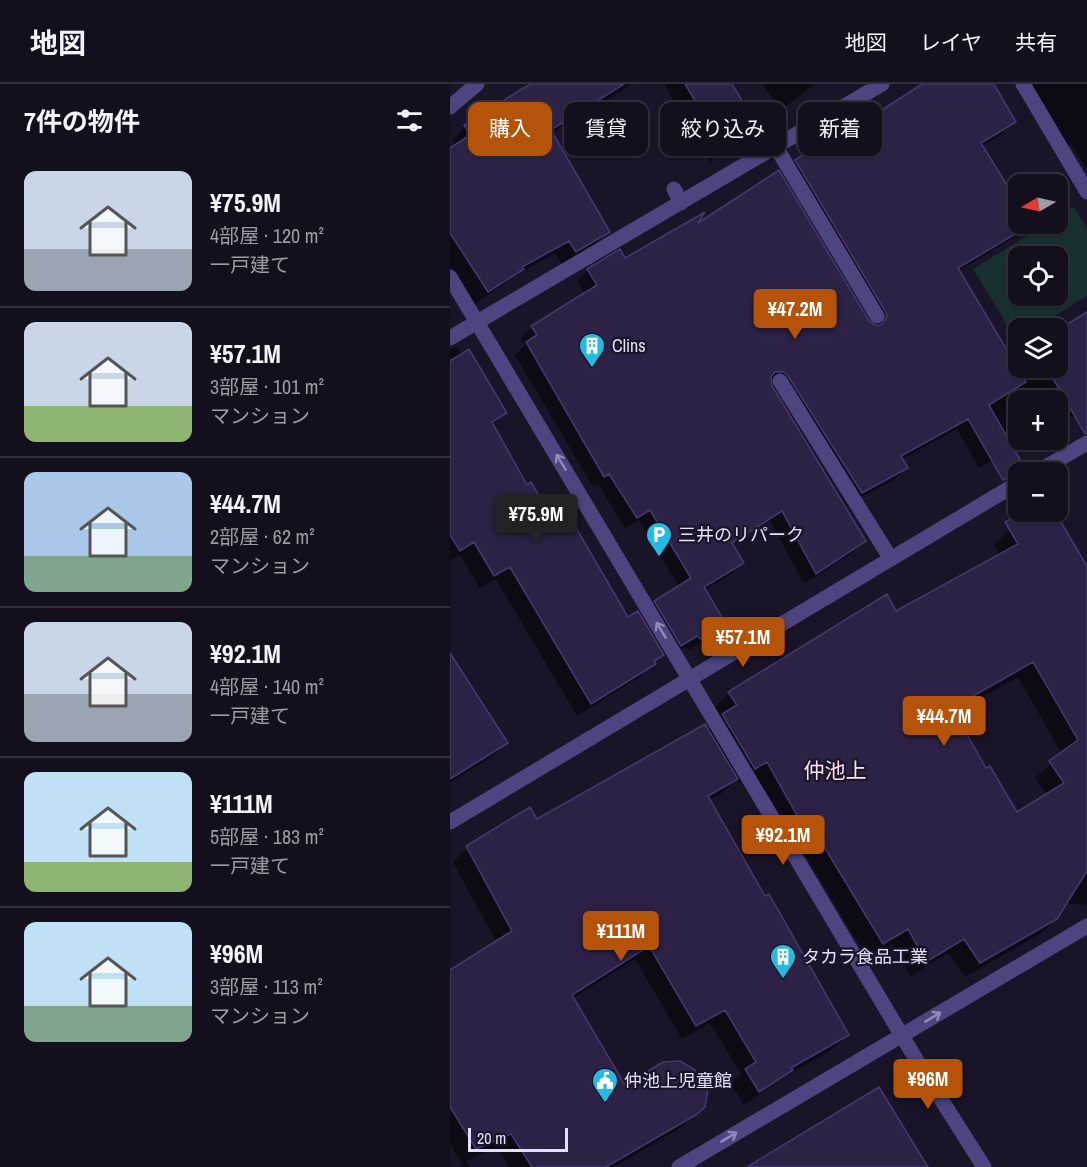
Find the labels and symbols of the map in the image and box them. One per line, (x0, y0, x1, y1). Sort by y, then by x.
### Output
north arrow (1008, 174, 1068, 234)
pin: ¥47.2M (746, 289, 844, 340)
building icon: Clins (577, 331, 607, 369)
place label: Clins (612, 333, 646, 358)
one-way arrow (555, 454, 567, 471)
pin: ¥75.9M (487, 494, 585, 545)
parking icon: 三井のリパーク (644, 520, 674, 558)
place label: 三井のリパーク (678, 522, 804, 547)
pin: ¥57.1M (694, 617, 792, 668)
one-way arrow (654, 622, 666, 639)
pin: ¥44.7M (895, 696, 993, 747)
district label: 仲池上 (804, 756, 867, 785)
pin: ¥92.1M (734, 815, 832, 866)
pin: ¥111M (579, 911, 663, 962)
building icon: タカラ食品工業 (768, 942, 798, 980)
place label: タカラ食品工業 (802, 944, 928, 969)
one-way arrow (924, 1011, 941, 1023)
pin: ¥96M (892, 1059, 964, 1110)
public building icon: 仲池上児童館 (590, 1066, 620, 1104)
place label: 仲池上児童館 (624, 1068, 732, 1093)
scale bar (468, 1125, 568, 1152)
one-way arrow (720, 1131, 737, 1143)

